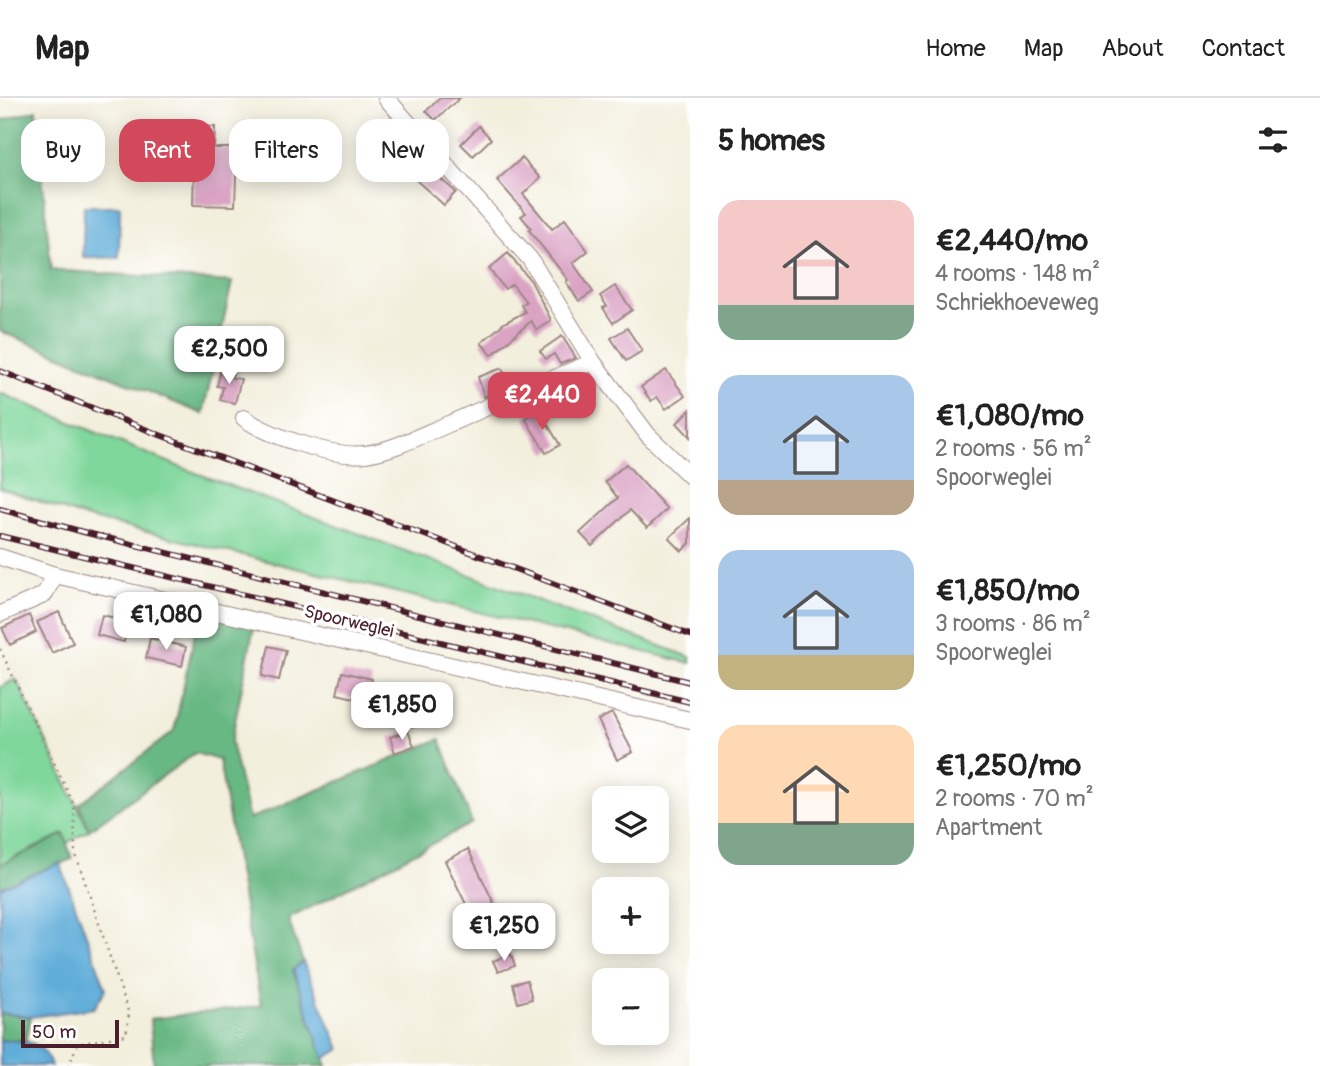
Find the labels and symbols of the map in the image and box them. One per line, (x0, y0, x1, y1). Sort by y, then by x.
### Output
pin: €2,500 (172, 327, 286, 386)
pin: €2,440 (485, 372, 599, 432)
pin: €1,080 (109, 592, 223, 652)
street label: Spoorweglei (302, 600, 396, 643)
pin: €1,850 (345, 682, 459, 742)
pin: €1,250 (447, 904, 561, 963)
scale bar (21, 1017, 119, 1049)

